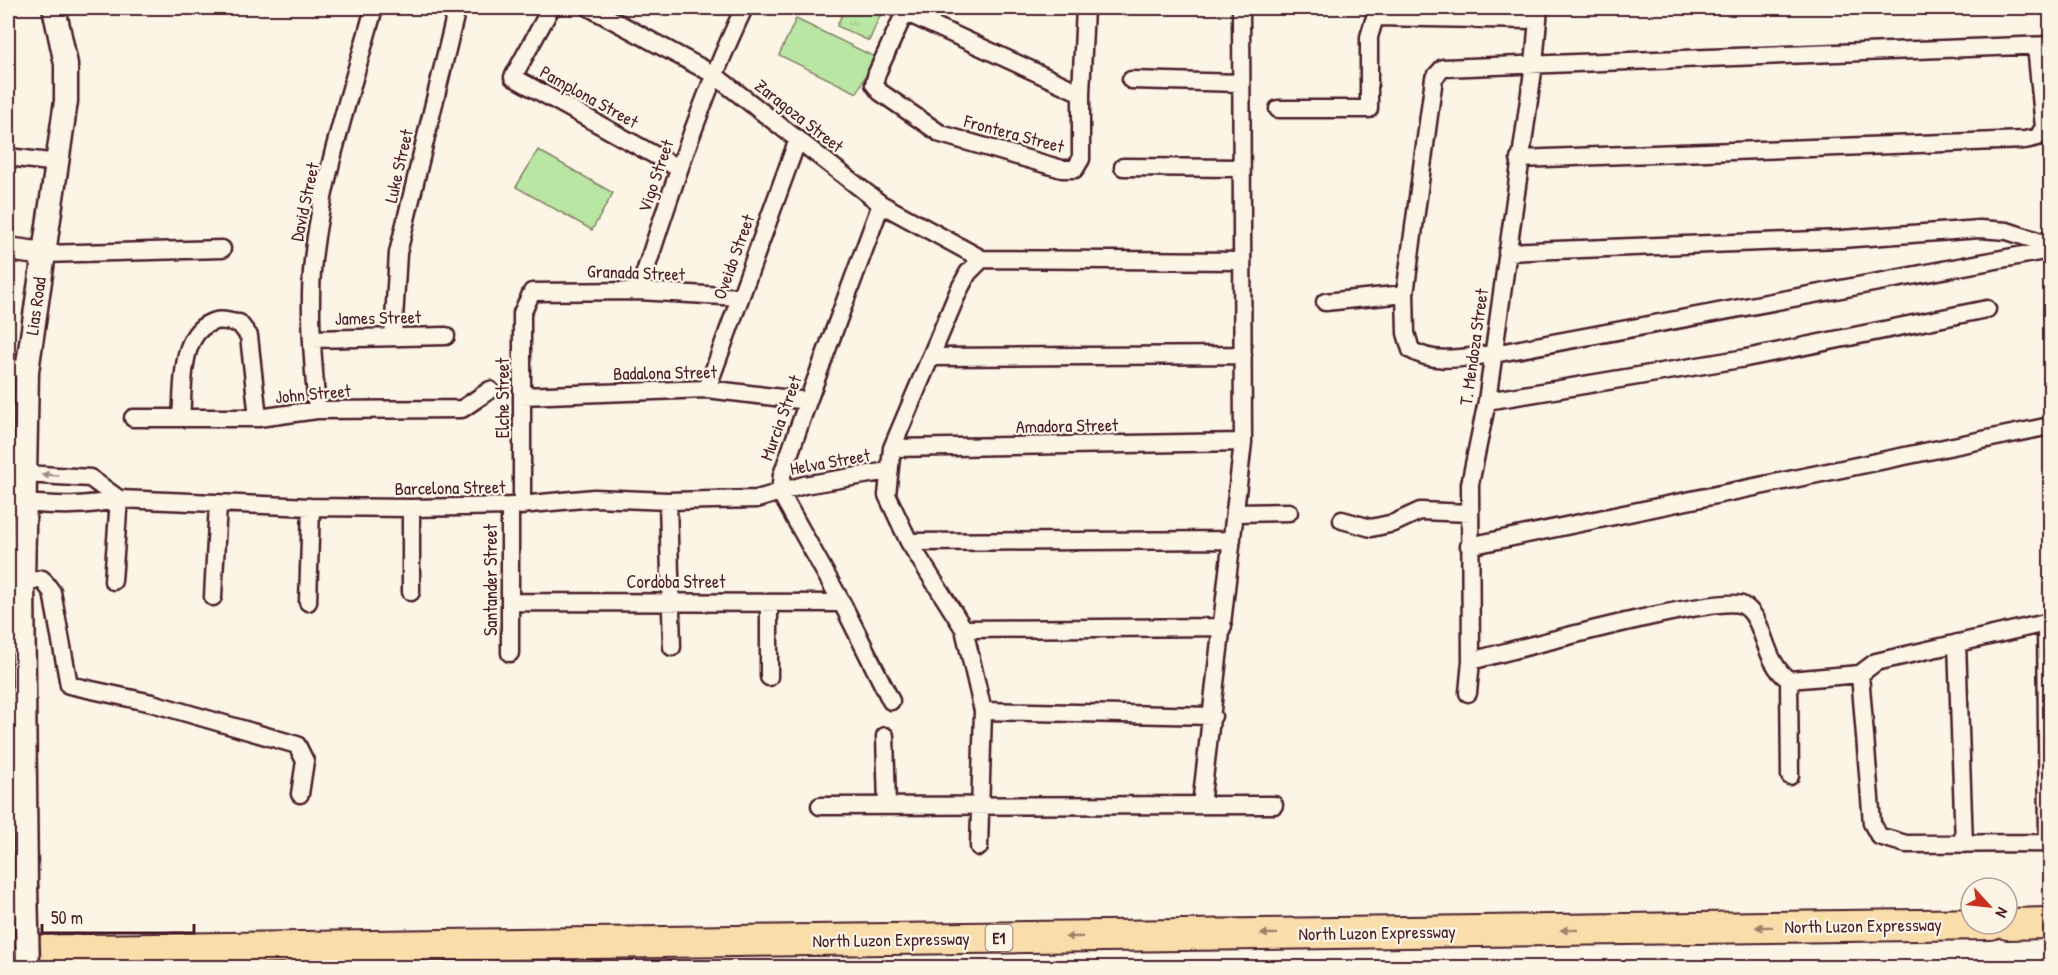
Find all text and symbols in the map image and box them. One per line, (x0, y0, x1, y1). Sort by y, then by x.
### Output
street label: Pamplona Street (536, 59, 644, 134)
street label: Zaragoza Street (750, 73, 849, 159)
street label: Frontera Street (960, 108, 1068, 159)
street label: Luke Street (378, 126, 419, 205)
street label: Vigo Street (631, 135, 680, 216)
street label: David Street (284, 159, 325, 244)
street label: Oveido Street (707, 210, 761, 303)
street label: Granada Street (587, 258, 686, 287)
street label: Lias Road (19, 275, 52, 337)
street label: T. Mendoza Street (1453, 286, 1494, 407)
street label: James Street (335, 304, 422, 331)
street label: Elche Street (490, 357, 515, 438)
street label: Badalona Street (613, 359, 718, 386)
street label: Murcia Street (754, 371, 808, 464)
street label: John Street (274, 378, 353, 409)
street label: Amadora Street (1016, 412, 1119, 439)
street label: Helva Street (788, 442, 873, 481)
one-way arrow (41, 471, 60, 480)
street label: Barcelona Street (395, 474, 506, 501)
street label: Santander Street (478, 523, 503, 636)
street label: Cordoba Street (627, 569, 726, 594)
north arrow (1959, 876, 2019, 936)
scale bar (42, 897, 194, 935)
text: N (1990, 904, 2014, 922)
text: 50 m (51, 905, 83, 930)
street label: North Luzon Expressway (1784, 912, 1942, 939)
street label: North Luzon Expressway (1298, 919, 1456, 946)
one-way arrow (1755, 922, 1774, 932)
road number: E1 (986, 925, 1012, 951)
one-way arrow (1560, 925, 1579, 935)
street label: North Luzon Expressway (812, 926, 970, 953)
one-way arrow (1260, 930, 1279, 939)
one-way arrow (1065, 932, 1084, 942)

